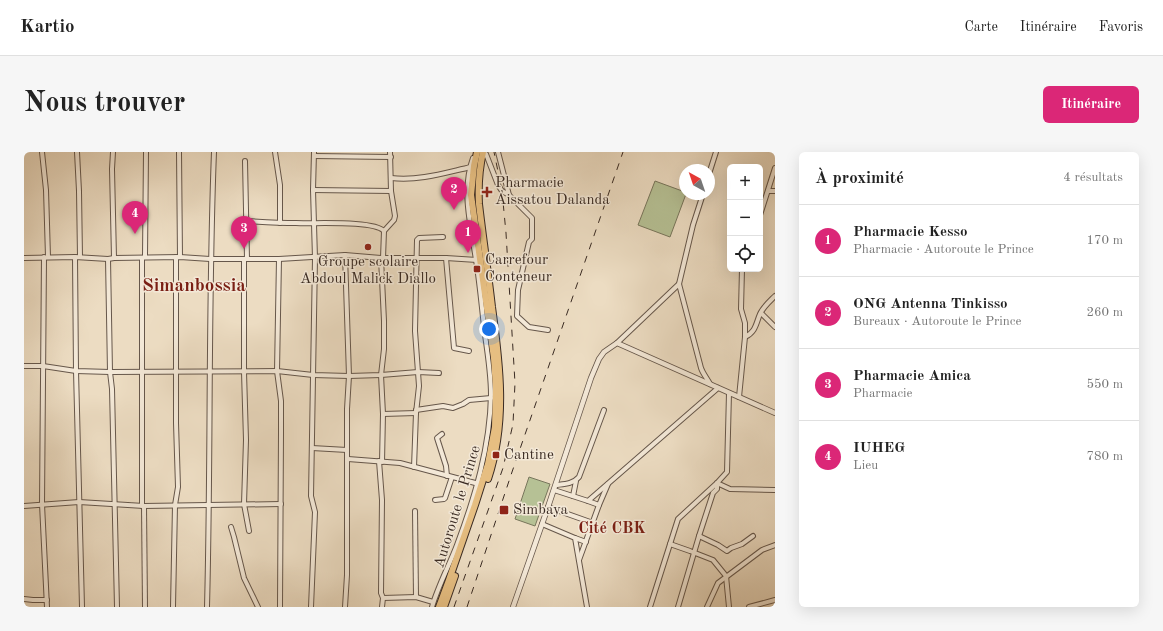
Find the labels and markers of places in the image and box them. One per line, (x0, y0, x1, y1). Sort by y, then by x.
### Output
place label: Pharmacie Aissatou Dalanda (495, 176, 610, 208)
pin: 2 (441, 177, 467, 210)
marker: Pharmacie Aissatou Dalanda (482, 187, 492, 197)
pin: 4 (122, 201, 148, 234)
pin: 3 (231, 216, 257, 249)
pin: 1 (455, 220, 481, 253)
marker: Groupe scolaire Abdoul Malick Diallo (363, 242, 373, 252)
place label: Carrefour Conteneur (485, 253, 552, 285)
place label: Groupe scolaire Abdoul Malick Diallo (300, 255, 436, 287)
marker: Carrefour Conteneur (472, 264, 482, 274)
place label: Cantine (504, 448, 554, 463)
marker: Cantine (491, 450, 501, 460)
place label: Simbaya (513, 503, 569, 518)
marker: Simbaya (498, 504, 510, 516)

